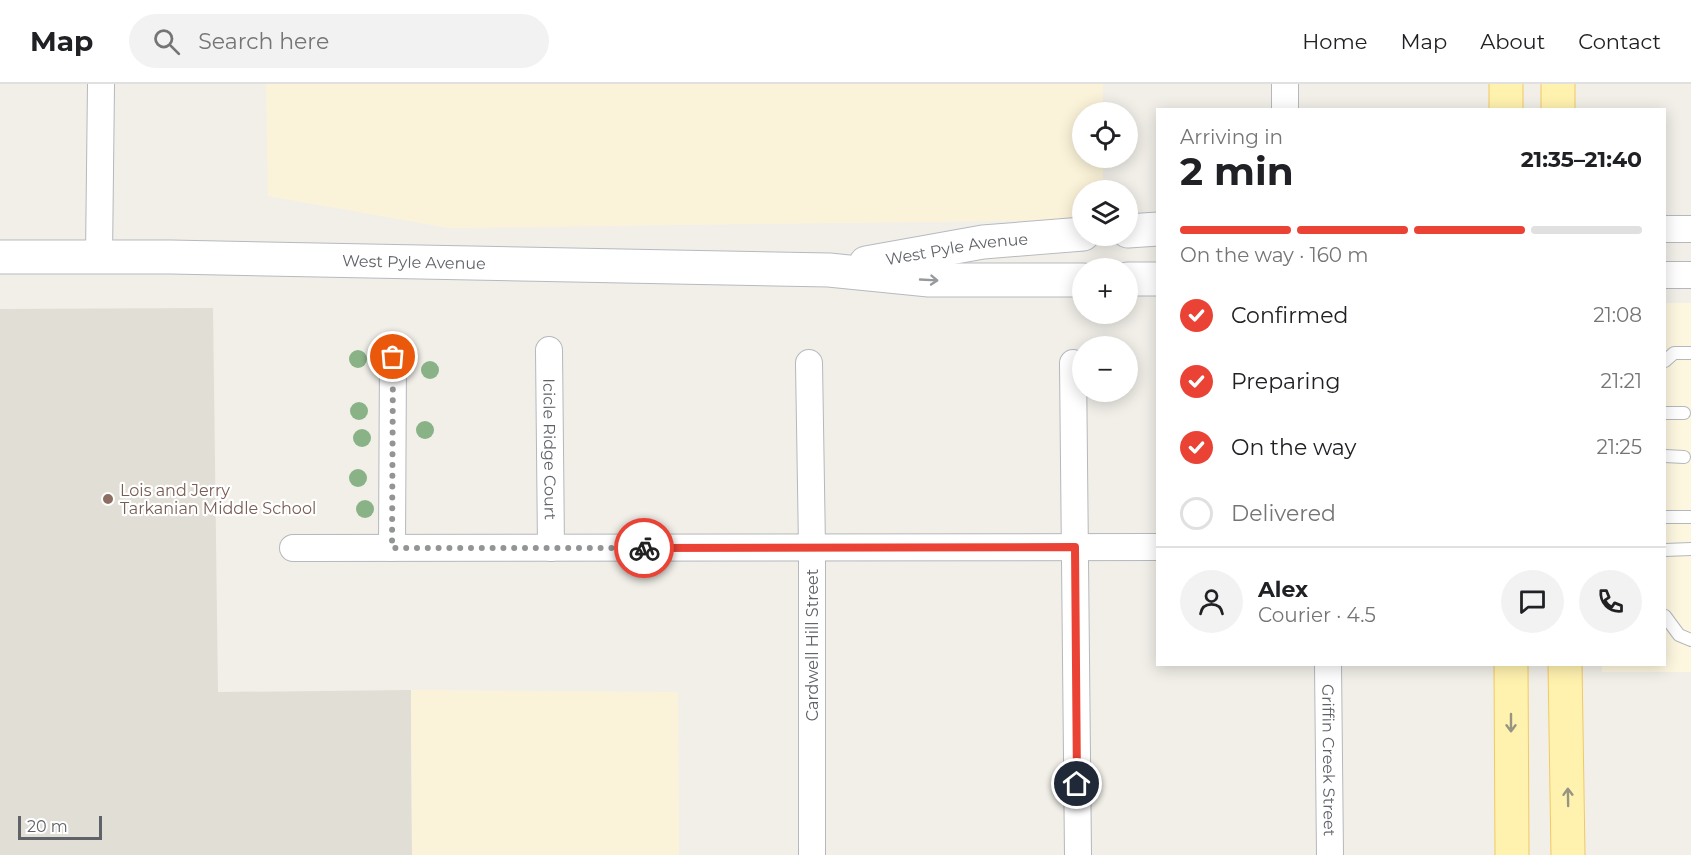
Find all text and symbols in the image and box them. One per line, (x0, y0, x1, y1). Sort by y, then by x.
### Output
search box (129, 14, 549, 68)
text: Map (30, 24, 93, 58)
icon: search (150, 25, 183, 58)
text: Search here (198, 28, 329, 55)
text: Home (1302, 29, 1367, 54)
text: Map (1400, 29, 1447, 54)
text: About (1480, 29, 1545, 54)
text: Contact (1578, 29, 1661, 54)
map controls (1072, 102, 1138, 402)
button: locate (1072, 102, 1138, 168)
text: Arriving in (1180, 125, 1283, 149)
text: 21:35–21:40 (1521, 146, 1642, 173)
text: 2 min (1180, 147, 1294, 195)
button: layers (1072, 180, 1138, 246)
street label: West Pyle Avenue (884, 229, 1029, 269)
text: On the way · 160 m (1180, 243, 1369, 267)
street label: West Pyle Avenue (342, 251, 486, 273)
button: + (1072, 258, 1138, 324)
one-way arrow (919, 274, 939, 285)
icon: check (1180, 299, 1213, 332)
text: Confirmed (1231, 302, 1348, 329)
text: 21:08 (1593, 303, 1642, 327)
pin (367, 331, 418, 382)
button: − (1072, 336, 1138, 402)
icon: bag (376, 340, 409, 373)
icon: check (1180, 365, 1213, 398)
text: Preparing (1231, 368, 1340, 395)
text: 21:21 (1601, 369, 1642, 393)
street label: Icicle Ridge Court (539, 378, 560, 520)
icon: check (1180, 431, 1213, 464)
text: On the way (1231, 434, 1356, 461)
text: 21:25 (1597, 435, 1642, 459)
place label: Lois and Jerry Tarkanian Middle School (120, 481, 316, 518)
marker: Lois and Jerry Tarkanian Middle School (101, 492, 115, 506)
text: Delivered (1231, 500, 1336, 527)
courier (614, 518, 674, 578)
icon: bike (628, 532, 661, 565)
street label: Cardwell Hill Street (803, 568, 822, 721)
button: person (1180, 570, 1243, 633)
button: chat (1501, 570, 1564, 633)
button: phone (1579, 570, 1642, 633)
text: Alex (1258, 576, 1308, 603)
text: Courier · 4.5 (1258, 603, 1376, 627)
street label: Griffin Creek Street (1318, 684, 1339, 837)
one-way arrow (1505, 712, 1517, 732)
pin (1051, 758, 1102, 809)
icon: home (1060, 767, 1093, 800)
one-way arrow (1562, 787, 1573, 807)
scale bar (18, 813, 102, 840)
text: 20 m (27, 817, 68, 836)

